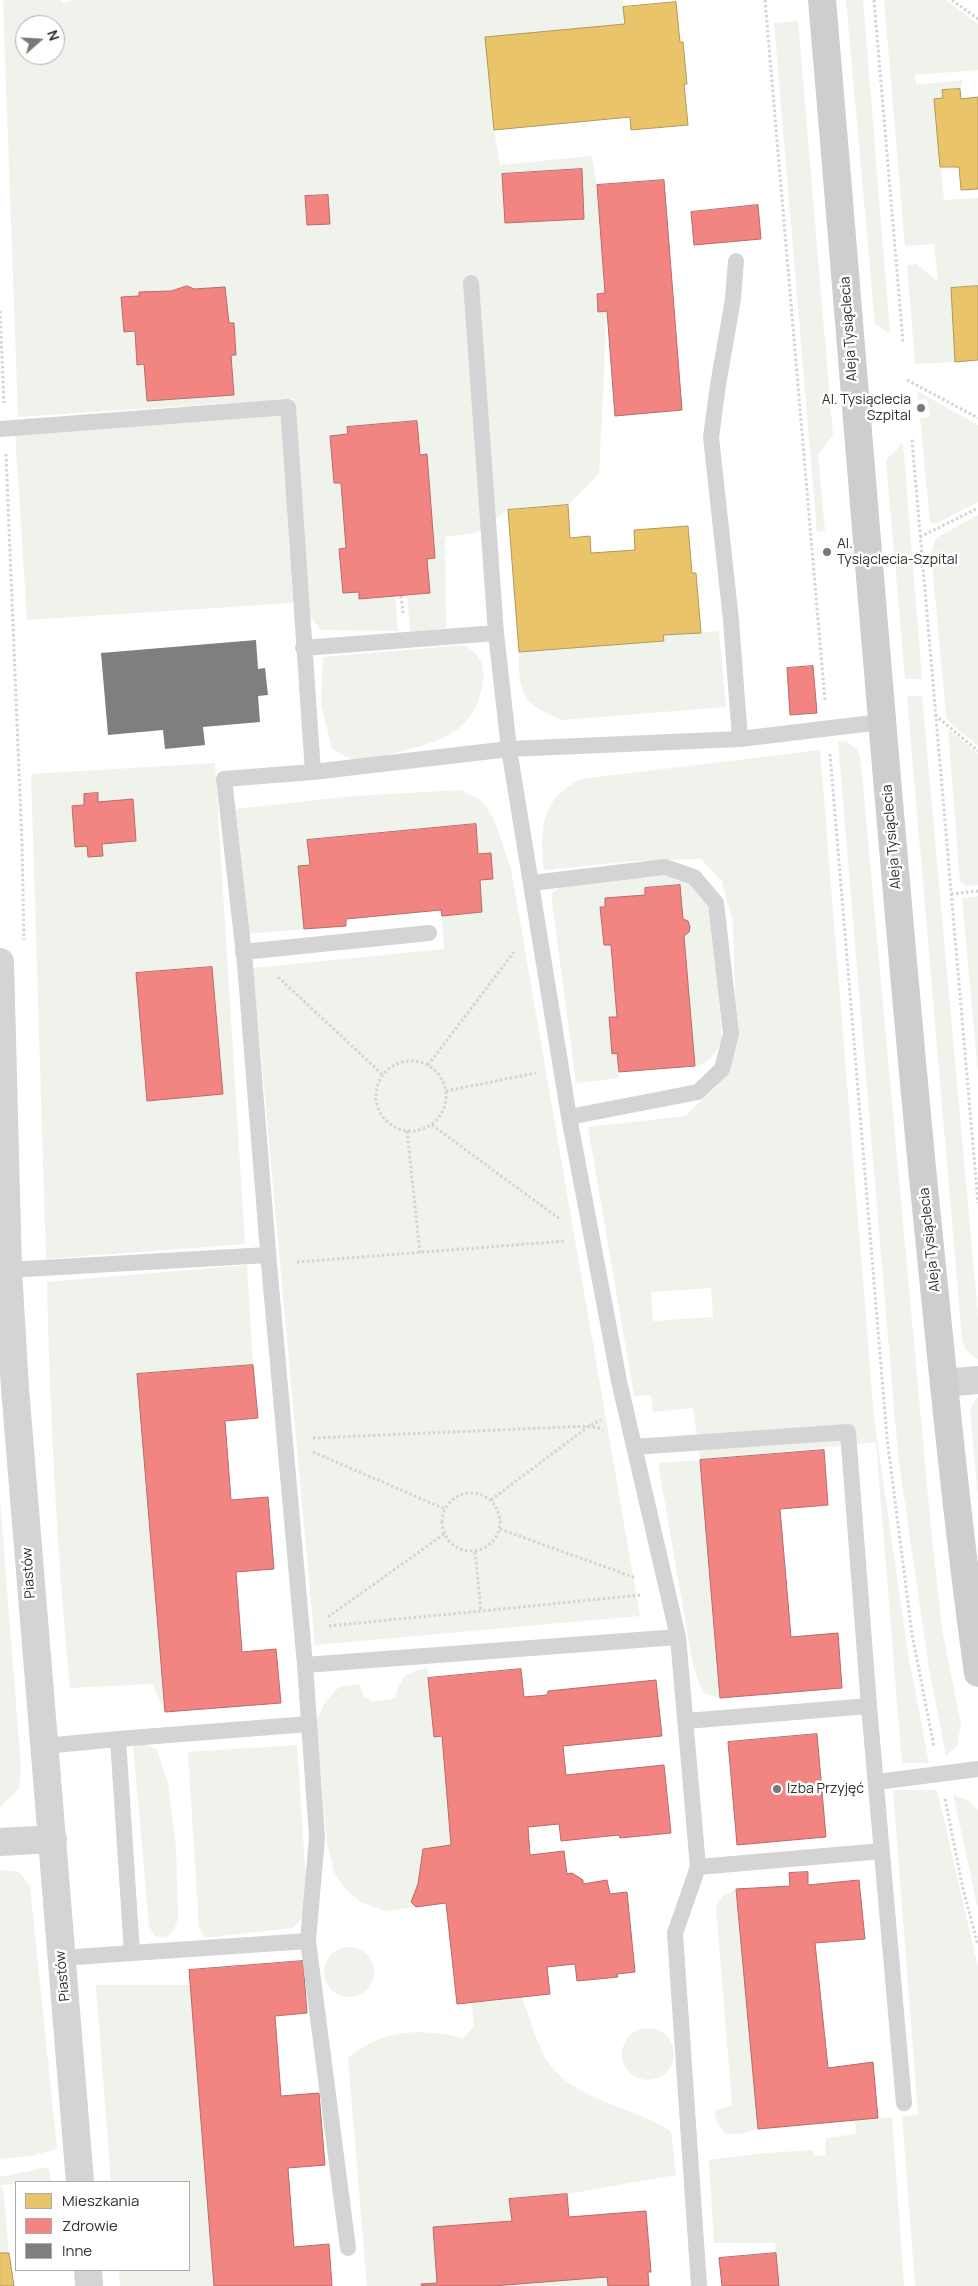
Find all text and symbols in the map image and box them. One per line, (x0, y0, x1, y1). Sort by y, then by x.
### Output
north arrow (15, 15, 65, 65)
text: N (43, 27, 64, 43)
street label: Aleja Tysiąclecia (837, 276, 861, 382)
place label: Al. Tysiąclecia Szpital (822, 392, 911, 424)
marker: Al. Tysiąclecia Szpital (915, 402, 927, 414)
place label: Al. Tysiąclecia-Szpital (837, 536, 958, 568)
marker: Al. Tysiąclecia-Szpital (821, 546, 833, 558)
street label: Aleja Tysiąclecia (879, 784, 905, 890)
street label: Aleja Tysiąclecia (916, 1187, 944, 1293)
street label: Piastów (19, 1547, 39, 1599)
place label: Izba Przyjęć (787, 1781, 864, 1797)
marker: Izba Przyjęć (771, 1783, 783, 1795)
street label: Piastów (52, 1950, 74, 2002)
legend (15, 2181, 190, 2271)
text: Mieszkania (62, 2190, 139, 2211)
text: Zdrowie (62, 2215, 118, 2236)
text: Inne (62, 2240, 92, 2261)

